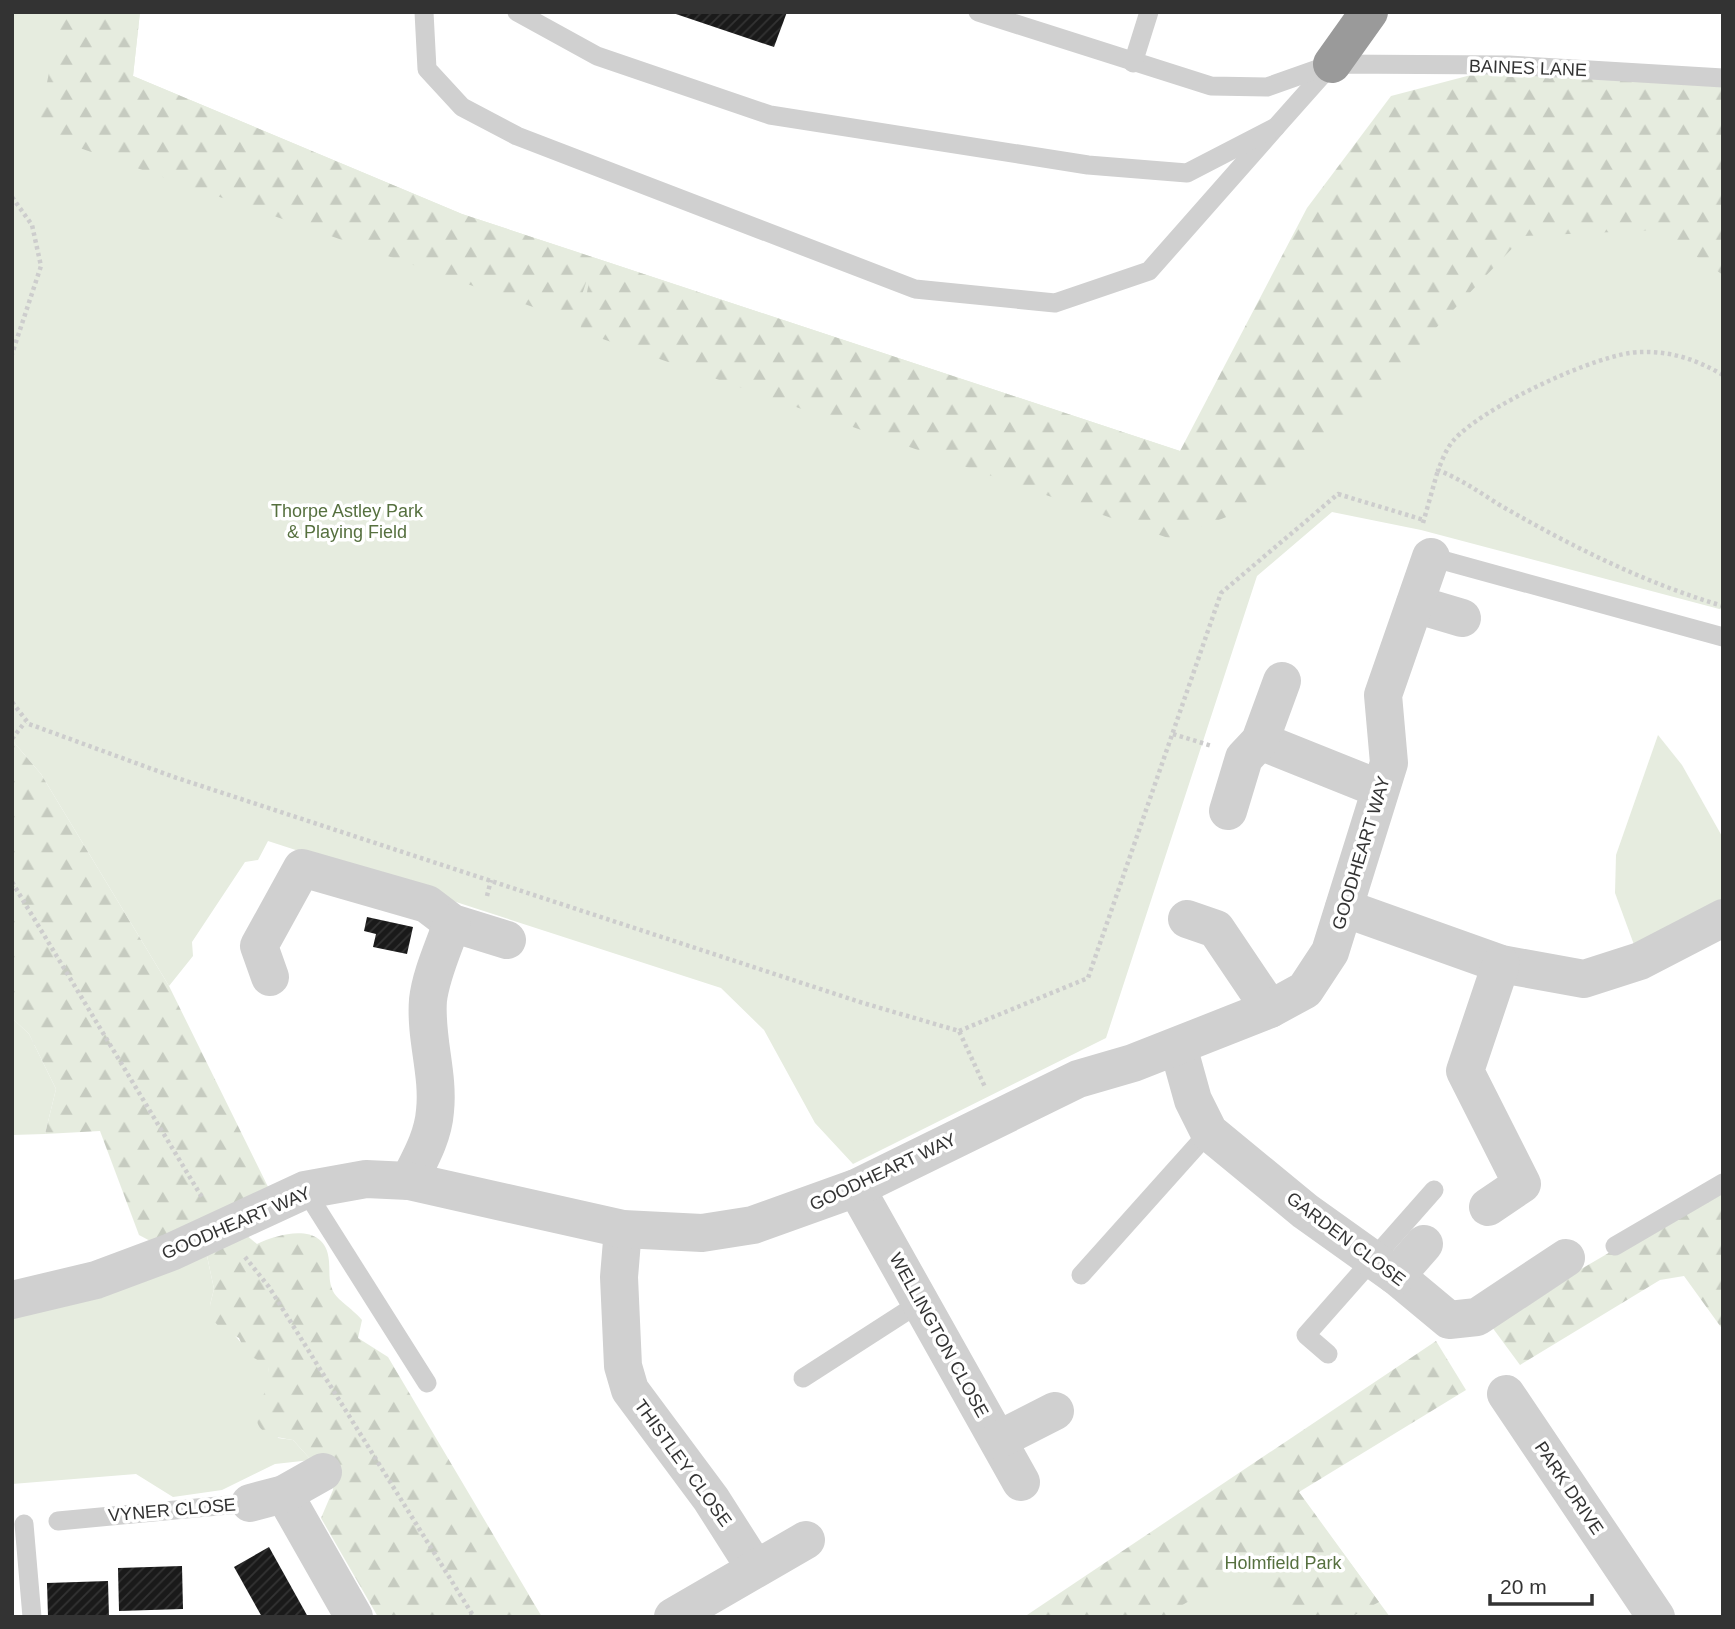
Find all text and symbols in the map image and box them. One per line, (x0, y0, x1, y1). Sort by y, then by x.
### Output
street label: BAINES LANE (1469, 56, 1587, 80)
park label: Thorpe Astley Park & Playing Field (271, 501, 424, 542)
street label: GOODHEART WAY (1328, 774, 1394, 932)
street label: GOODHEART WAY (807, 1129, 959, 1215)
street label: GOODHEART WAY (159, 1183, 313, 1263)
street label: GARDEN CLOSE (1283, 1188, 1409, 1290)
street label: WELLINGTON CLOSE (885, 1249, 993, 1421)
street label: THISTLEY CLOSE (630, 1396, 736, 1530)
street label: PARK DRIVE (1531, 1438, 1607, 1538)
street label: VYNER CLOSE (107, 1494, 237, 1526)
park label: Holmfield Park (1224, 1553, 1343, 1573)
scale bar (1490, 1562, 1592, 1606)
text: 20 m (1500, 1575, 1547, 1598)

